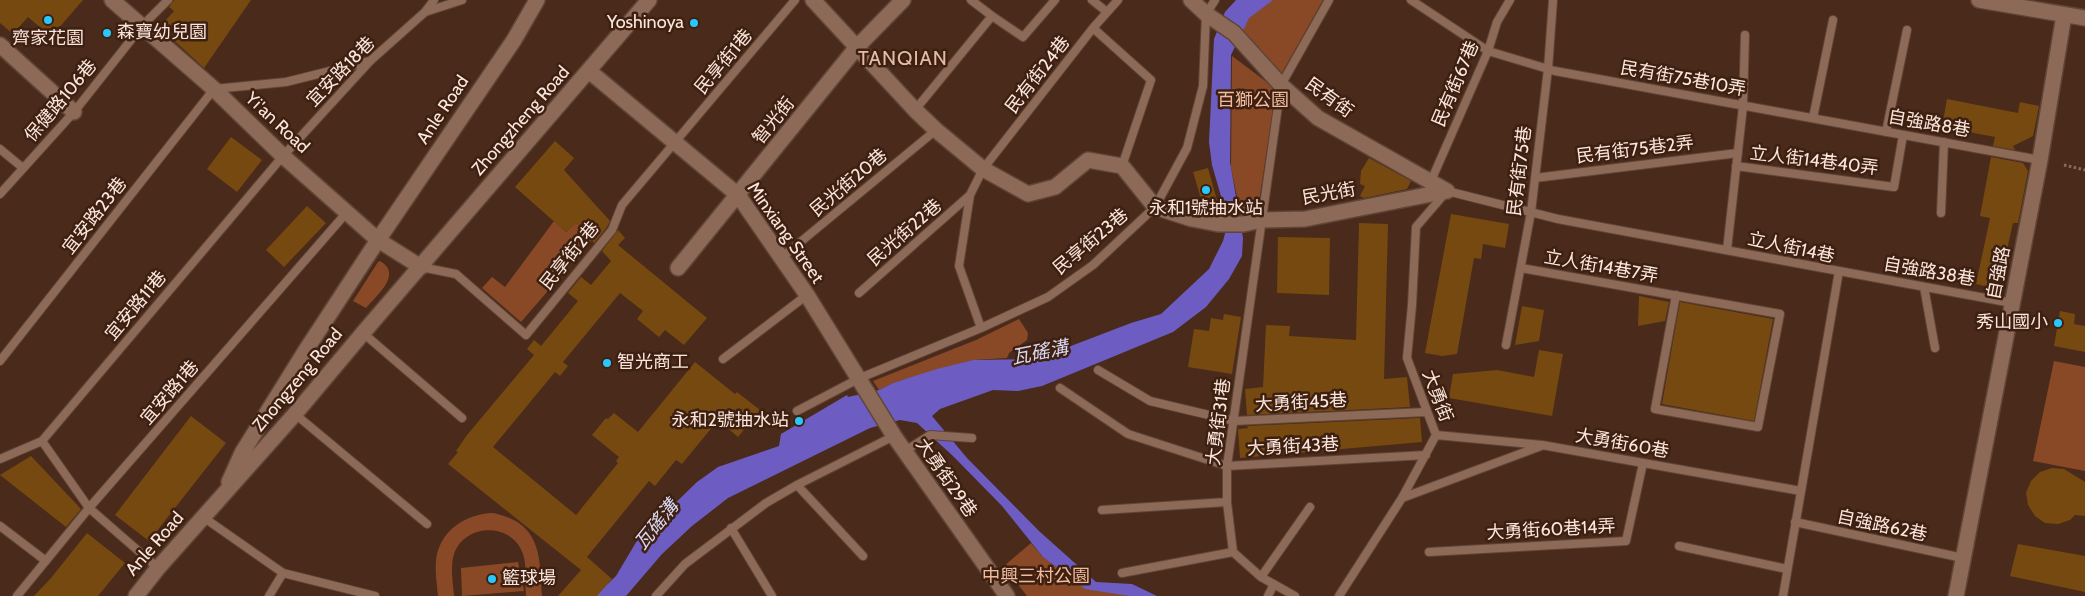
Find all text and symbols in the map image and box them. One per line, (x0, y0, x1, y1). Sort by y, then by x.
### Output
place label: Yoshinoya (607, 12, 684, 34)
marker: 齊家花園 (42, 14, 54, 26)
marker: Yoshinoya (688, 17, 700, 29)
place label: 森寶幼兒園 (117, 22, 207, 44)
street label: 民享街1巷 (691, 25, 757, 99)
marker: 森寶幼兒園 (101, 27, 113, 39)
place label: 齊家花園 (12, 28, 84, 50)
street label: 民有街24巷 (1001, 32, 1075, 118)
street label: 宜安路18巷 (302, 33, 380, 111)
street label: 民有街67巷 (1428, 38, 1484, 130)
district label: TANQIAN (857, 47, 949, 71)
street label: 保健路106巷 (20, 56, 102, 146)
street label: 民有街75巷10弄 (1618, 57, 1748, 101)
street label: Zhongzheng Road (468, 62, 574, 180)
street label: Anle Road (412, 72, 474, 148)
street label: 民有街 (1301, 73, 1357, 123)
street label: Yi'an Road (240, 88, 314, 158)
park label: 百獅公園 (1217, 90, 1289, 112)
street label: 智光街 (749, 93, 799, 149)
street label: 自強路8巷 (1886, 106, 1972, 142)
street label: 民有街75巷 (1504, 125, 1536, 217)
street label: 民有街75巷2弄 (1575, 132, 1695, 168)
street label: 立人街14巷40弄 (1749, 142, 1879, 180)
street label: 民光街20巷 (806, 145, 892, 221)
street label: 宜安路23巷 (58, 173, 132, 259)
street label: Minxiang Street (742, 178, 828, 288)
street label: 民光街 (1301, 179, 1357, 209)
marker: 永和1號抽水站 (1200, 184, 1212, 196)
street label: 民光街22巷 (864, 195, 946, 271)
place label: 永和1號抽水站 (1149, 198, 1263, 220)
street label: 民享街23巷 (1049, 204, 1133, 280)
street label: 民享街2巷 (536, 218, 604, 294)
street label: 立人街14巷 (1746, 228, 1836, 268)
street label: 自強路 (1983, 244, 2015, 302)
street label: 立人街14巷7弄 (1542, 246, 1660, 288)
street label: 自強路38巷 (1882, 253, 1976, 291)
street label: 宜安路11巷 (101, 267, 171, 345)
place label: 秀山國小 (1976, 312, 2048, 334)
marker: 秀山國小 (2052, 317, 2064, 329)
street label: Zhongzeng Road (249, 324, 347, 436)
water label: 瓦磘溝 (1010, 336, 1070, 370)
place label: 智光商工 (617, 352, 689, 374)
street label: 宜安路1巷 (136, 357, 204, 429)
marker: 智光商工 (601, 357, 613, 369)
street label: 大勇街 (1417, 367, 1457, 425)
street label: 大勇街31巷 (1203, 377, 1235, 467)
street label: 大勇街45巷 (1254, 390, 1348, 416)
place label: 永和2號抽水站 (672, 410, 789, 432)
marker: 永和2號抽水站 (793, 415, 805, 427)
street label: 大勇街60巷 (1573, 425, 1671, 463)
street label: 大勇街29巷 (911, 434, 981, 522)
street label: 大勇街43巷 (1246, 434, 1340, 460)
water label: 瓦磘溝 (630, 496, 684, 554)
street label: 自強路62巷 (1835, 506, 1929, 546)
street label: Anle Road (121, 508, 189, 580)
street label: 大勇街60巷14弄 (1486, 516, 1616, 544)
park label: 中興三村公園 (982, 566, 1090, 588)
place label: 籃球場 (502, 568, 556, 590)
marker: 籃球場 (486, 573, 498, 585)

